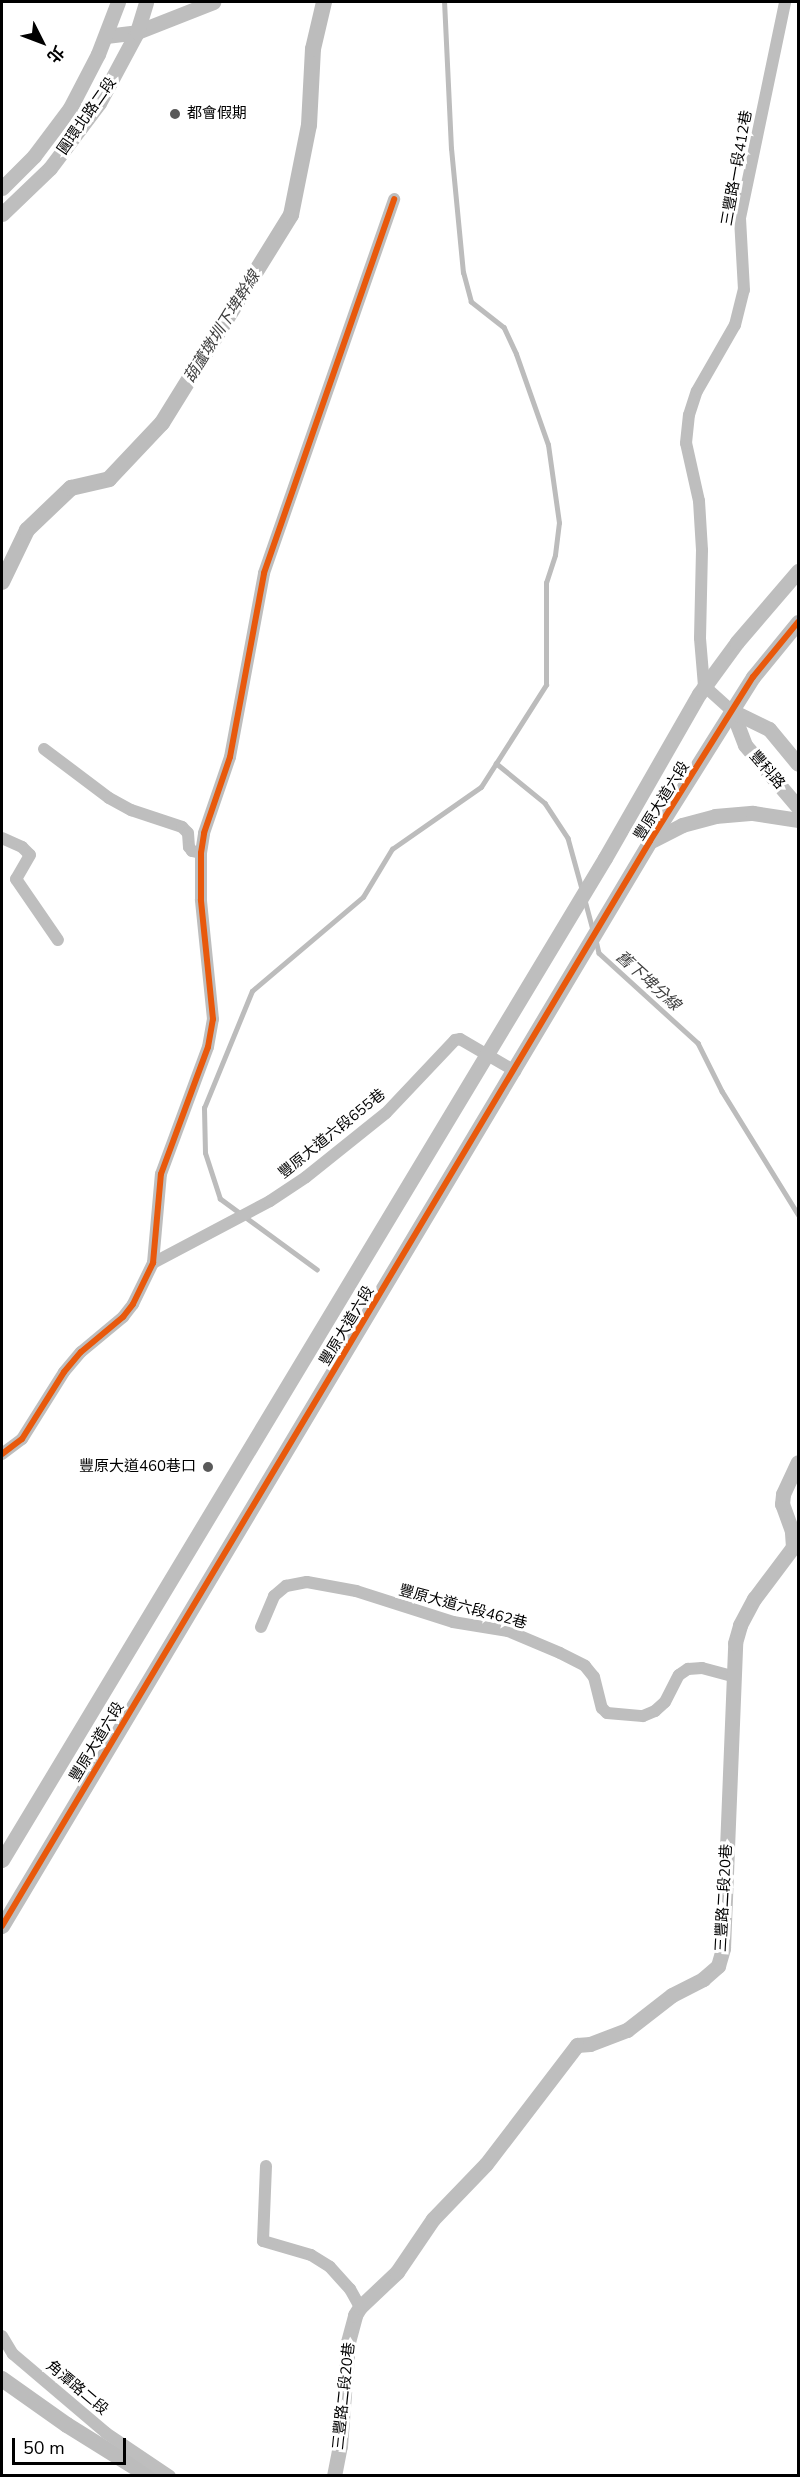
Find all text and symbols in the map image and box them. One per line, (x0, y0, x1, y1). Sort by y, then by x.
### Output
north arrow (12, 12, 72, 72)
text: 北 (42, 41, 69, 67)
street label: 圓環北路二段 (54, 74, 120, 158)
place label: 都會假期 (187, 105, 247, 123)
marker: 都會假期 (168, 107, 182, 121)
street label: 三豐路一段412巷 (718, 109, 756, 227)
water label: 葫蘆墩圳下埤幹線 (180, 268, 264, 386)
street label: 豐科路 (745, 747, 789, 793)
street label: 豐原大道六段 (631, 758, 693, 844)
water label: 舊下埤分線 (612, 947, 684, 1015)
street label: 豐原大道六段655巷 (275, 1085, 389, 1183)
street label: 豐原大道六段 (316, 1283, 378, 1369)
place label: 豐原大道460巷口 (79, 1458, 196, 1476)
marker: 豐原大道460巷口 (201, 1460, 215, 1474)
street label: 豐原大道六段462巷 (397, 1581, 529, 1633)
street label: 豐原大道六段 (66, 1699, 128, 1785)
street label: 三豐路二段20巷 (712, 1844, 736, 1952)
street label: 三豐路二段20巷 (329, 2341, 359, 2451)
street label: 角潭路二段 (42, 2357, 112, 2419)
scale bar (15, 2426, 129, 2464)
text: 50 m (23, 2436, 65, 2460)

